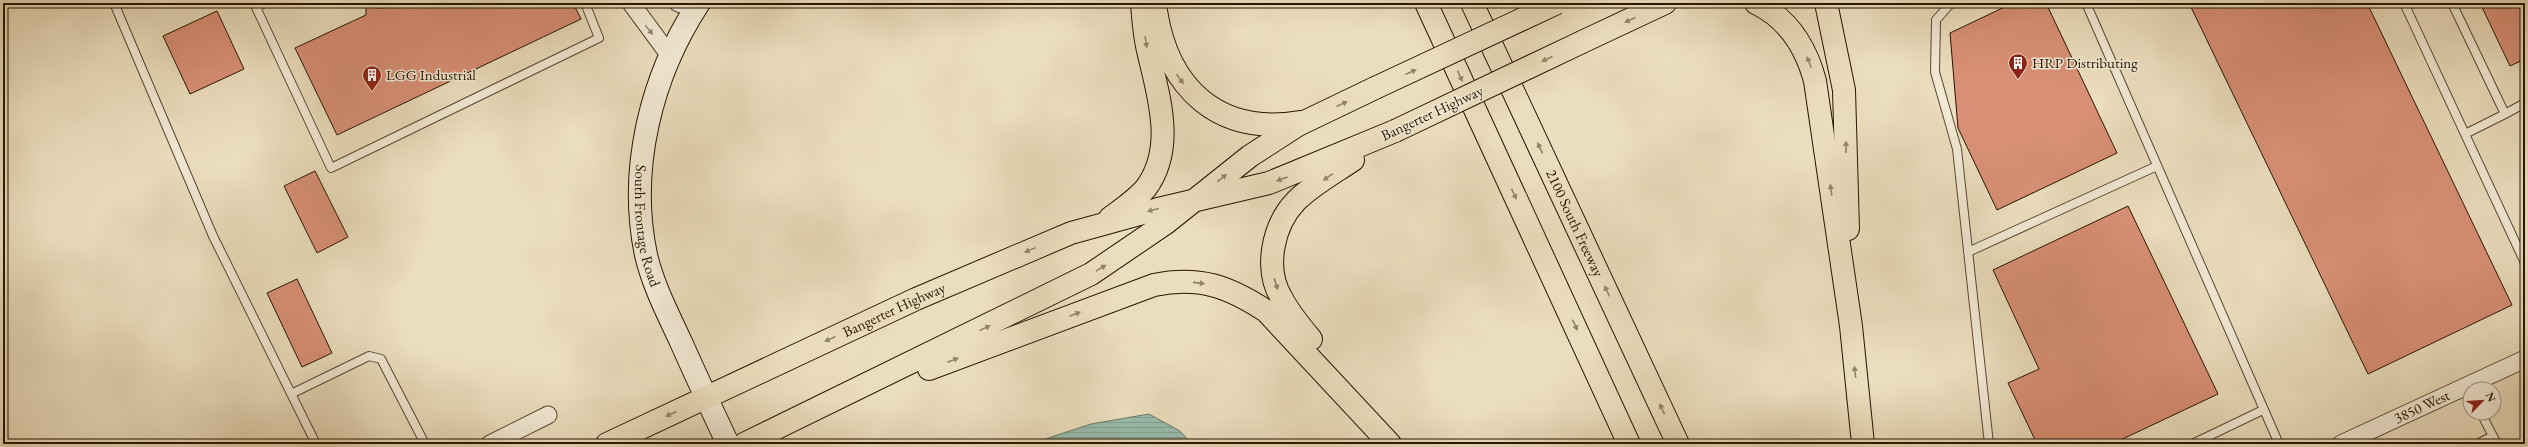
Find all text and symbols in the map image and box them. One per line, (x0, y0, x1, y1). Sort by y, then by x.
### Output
one-way arrow (1624, 17, 1635, 23)
one-way arrow (645, 24, 654, 35)
one-way arrow (1143, 36, 1149, 48)
building icon: HRP Distributing (2007, 52, 2029, 80)
place label: HRP Distributing (2032, 53, 2138, 72)
one-way arrow (1541, 56, 1552, 62)
one-way arrow (1806, 56, 1812, 68)
building icon: LGG Industrial (361, 64, 383, 92)
place label: LGG Industrial (386, 65, 476, 84)
one-way arrow (1405, 69, 1416, 75)
one-way arrow (1457, 71, 1463, 82)
one-way arrow (1176, 73, 1184, 84)
street label: Bangerter Highway (1378, 80, 1486, 145)
one-way arrow (1336, 101, 1348, 107)
one-way arrow (1843, 141, 1850, 153)
one-way arrow (1537, 142, 1543, 154)
street label: South Frontage Road (631, 164, 665, 290)
street label: 2100 South Freeway (1542, 166, 1609, 280)
one-way arrow (1323, 173, 1333, 181)
one-way arrow (1216, 174, 1227, 182)
one-way arrow (1275, 176, 1287, 182)
one-way arrow (1828, 184, 1834, 196)
one-way arrow (1511, 189, 1517, 200)
one-way arrow (1147, 208, 1160, 214)
one-way arrow (1023, 247, 1035, 253)
one-way arrow (1095, 265, 1107, 272)
street label: Bangerter Highway (839, 277, 949, 341)
one-way arrow (1193, 279, 1205, 286)
one-way arrow (1273, 279, 1279, 291)
one-way arrow (1604, 285, 1610, 297)
one-way arrow (1069, 310, 1081, 316)
one-way arrow (1572, 320, 1578, 331)
one-way arrow (979, 325, 991, 331)
one-way arrow (824, 336, 836, 342)
one-way arrow (948, 356, 960, 362)
one-way arrow (1852, 366, 1859, 378)
north arrow (2462, 381, 2502, 421)
street label: 3850 West (2391, 385, 2453, 427)
text: N (2483, 390, 2499, 404)
one-way arrow (1659, 403, 1665, 414)
one-way arrow (665, 411, 677, 417)

